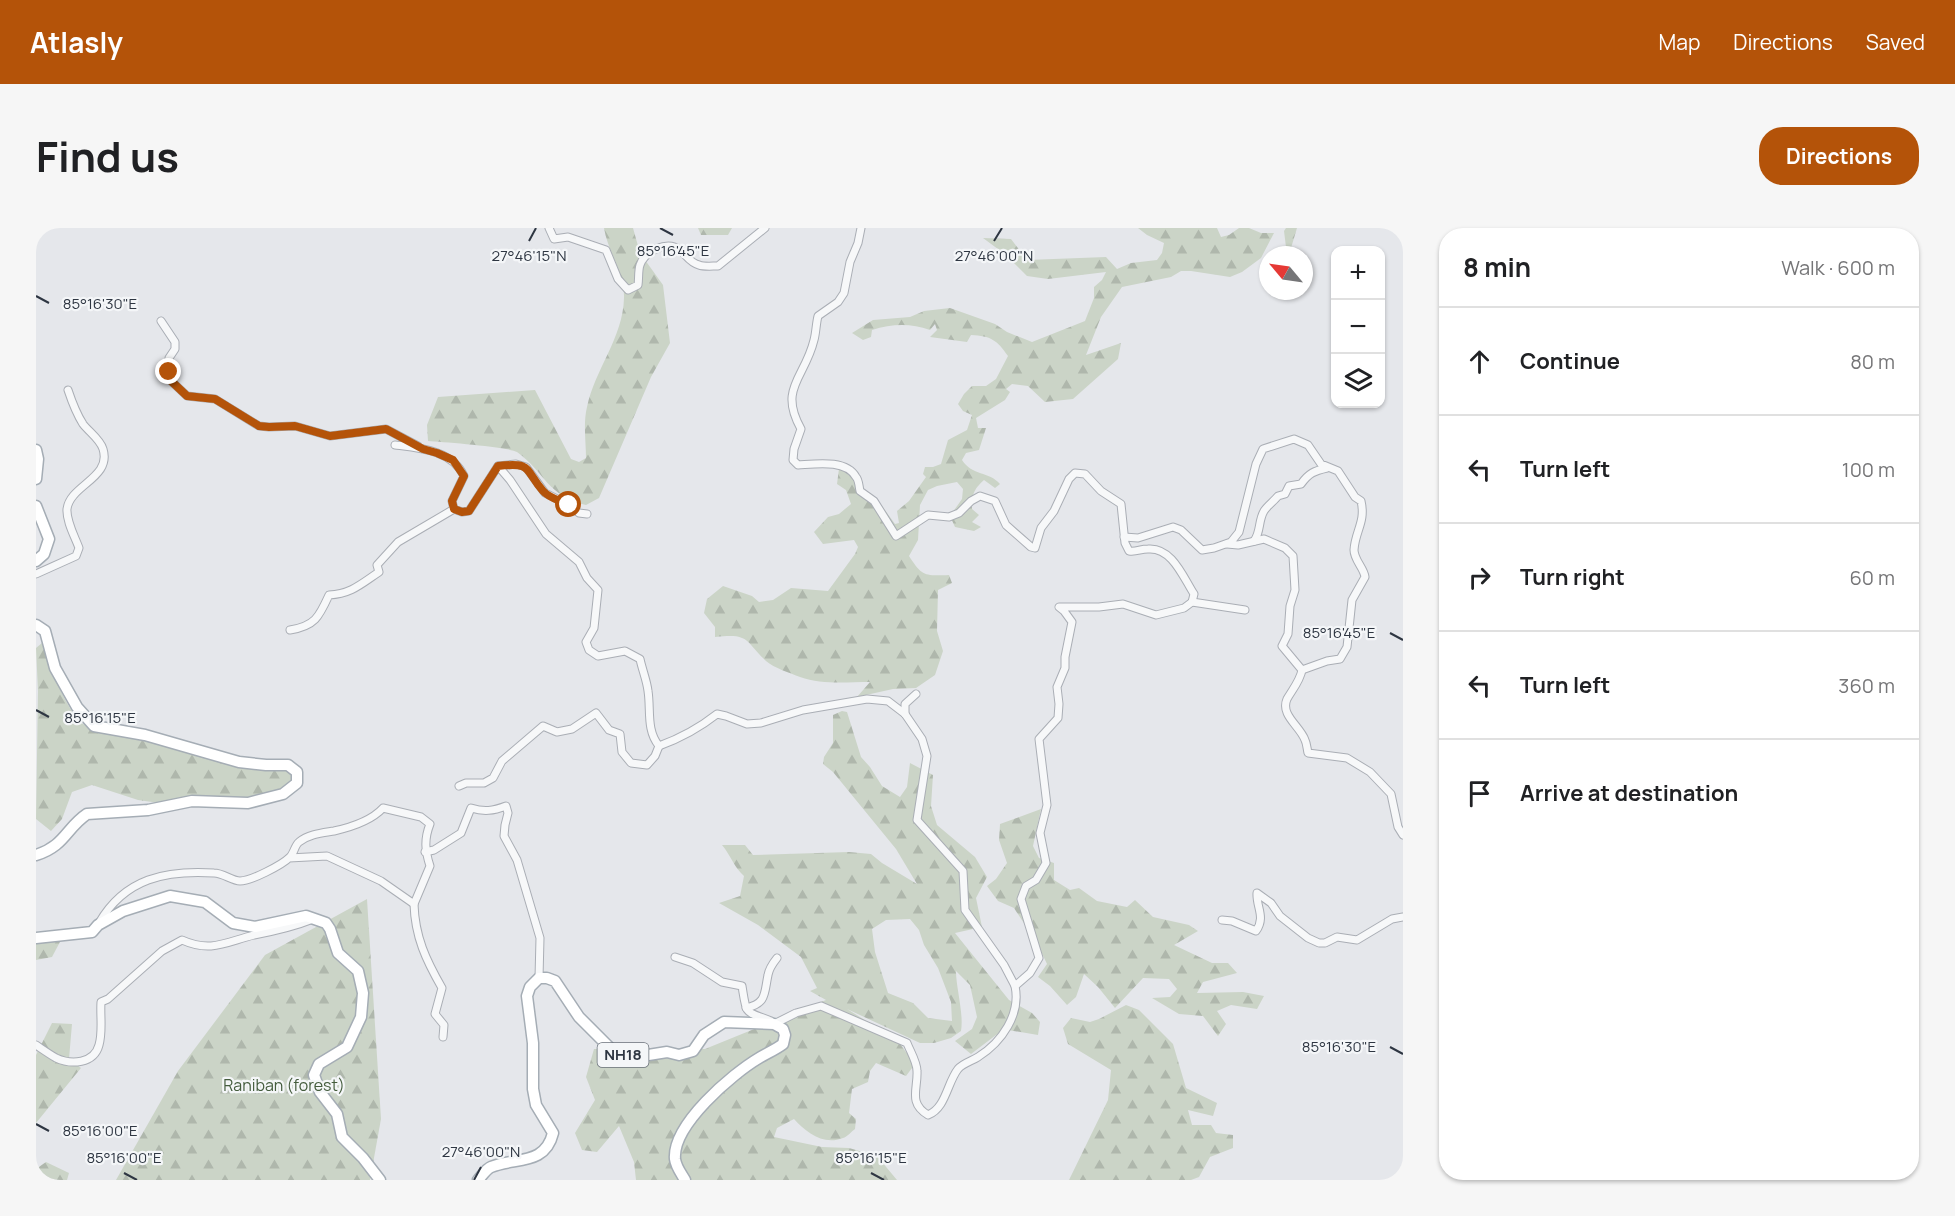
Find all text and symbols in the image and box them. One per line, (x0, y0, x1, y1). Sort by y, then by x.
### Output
text: Atlasly (30, 23, 123, 61)
text: Map (1659, 28, 1700, 56)
text: Directions (1733, 28, 1833, 56)
text: Saved (1866, 28, 1925, 56)
text: Find us (36, 127, 179, 185)
button: Directions (1759, 127, 1919, 185)
text: 85°16'45"E (637, 240, 709, 261)
text: 27°46'15"N (492, 245, 566, 266)
text: 27°46'00"N (955, 245, 1033, 266)
north arrow (1259, 246, 1313, 300)
map controls (1331, 246, 1385, 408)
button: + (1331, 246, 1385, 300)
text: 8 min (1463, 249, 1531, 285)
text: Walk · 600 m (1781, 254, 1895, 281)
text: 85°16'30"E (63, 293, 137, 314)
button: − (1331, 300, 1385, 354)
icon: ahead (1463, 345, 1496, 378)
text: Continue (1520, 346, 1620, 376)
text: 80 m (1850, 348, 1895, 375)
button: layers (1331, 354, 1385, 408)
route end (155, 358, 181, 384)
icon: left (1463, 453, 1496, 486)
text: Turn left (1520, 454, 1610, 484)
text: 100 m (1842, 456, 1895, 483)
route start (555, 491, 581, 517)
icon: right (1463, 561, 1496, 594)
text: Turn right (1520, 562, 1625, 592)
text: 60 m (1849, 564, 1895, 591)
text: 85°16'45"E (1303, 622, 1375, 643)
icon: left (1463, 669, 1496, 702)
text: Turn left (1520, 670, 1610, 700)
text: 360 m (1838, 672, 1895, 699)
text: 85°16'15"E (64, 707, 136, 728)
icon: arrive (1463, 777, 1496, 810)
text: Arrive at destination (1520, 778, 1738, 808)
text: 85°16'30"E (1302, 1036, 1376, 1057)
road number: NH18 (598, 1043, 648, 1067)
park label: Raniban (forest) (223, 1074, 345, 1096)
text: 85°16'00"E (62, 1120, 138, 1141)
text: 27°46'00"N (442, 1141, 520, 1162)
text: 85°16'00"E (86, 1147, 162, 1168)
text: 85°16'15"E (835, 1147, 907, 1168)

